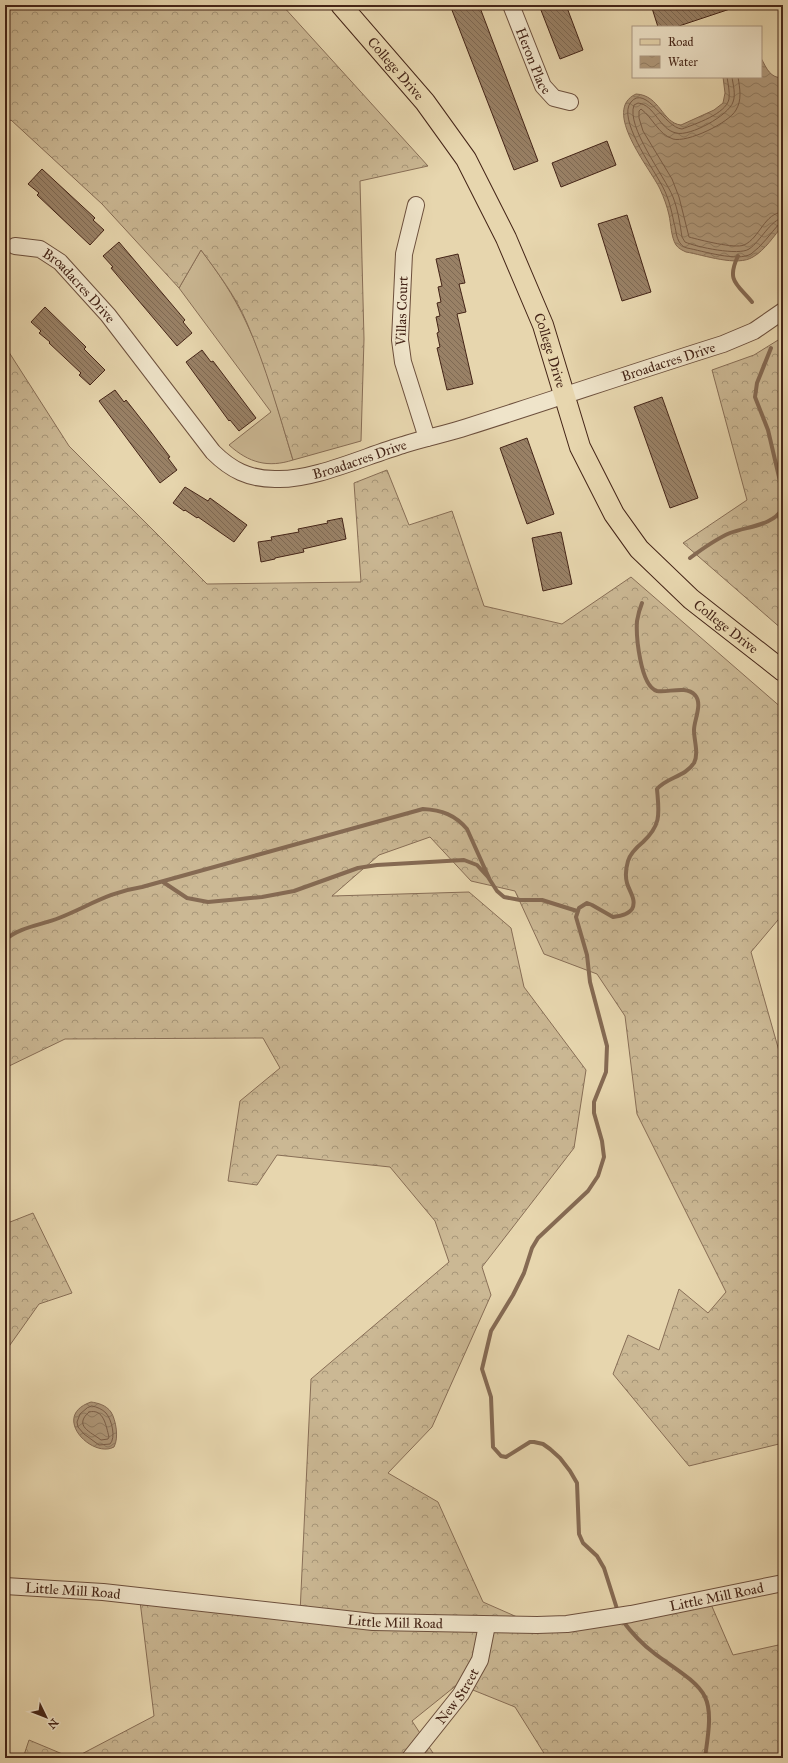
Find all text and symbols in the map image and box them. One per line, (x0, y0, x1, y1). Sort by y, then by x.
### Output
street label: Heron Place (512, 25, 555, 98)
legend (632, 26, 762, 78)
street label: College Drive (364, 34, 428, 104)
text: Road (668, 35, 694, 49)
text: Water (668, 55, 698, 69)
street label: Broadacres Drive (39, 245, 119, 326)
street label: Villas Court (392, 276, 412, 347)
street label: College Drive (530, 310, 570, 390)
street label: Broadacres Drive (619, 338, 718, 385)
street label: Broadacres Drive (311, 436, 409, 483)
street label: College Drive (690, 596, 762, 657)
street label: Little Mill Road (25, 1579, 121, 1602)
street label: Little Mill Road (668, 1579, 765, 1614)
street label: Little Mill Road (347, 1611, 443, 1632)
street label: New Street (432, 1665, 482, 1728)
north arrow (26, 1697, 66, 1737)
text: N (45, 1716, 61, 1732)

